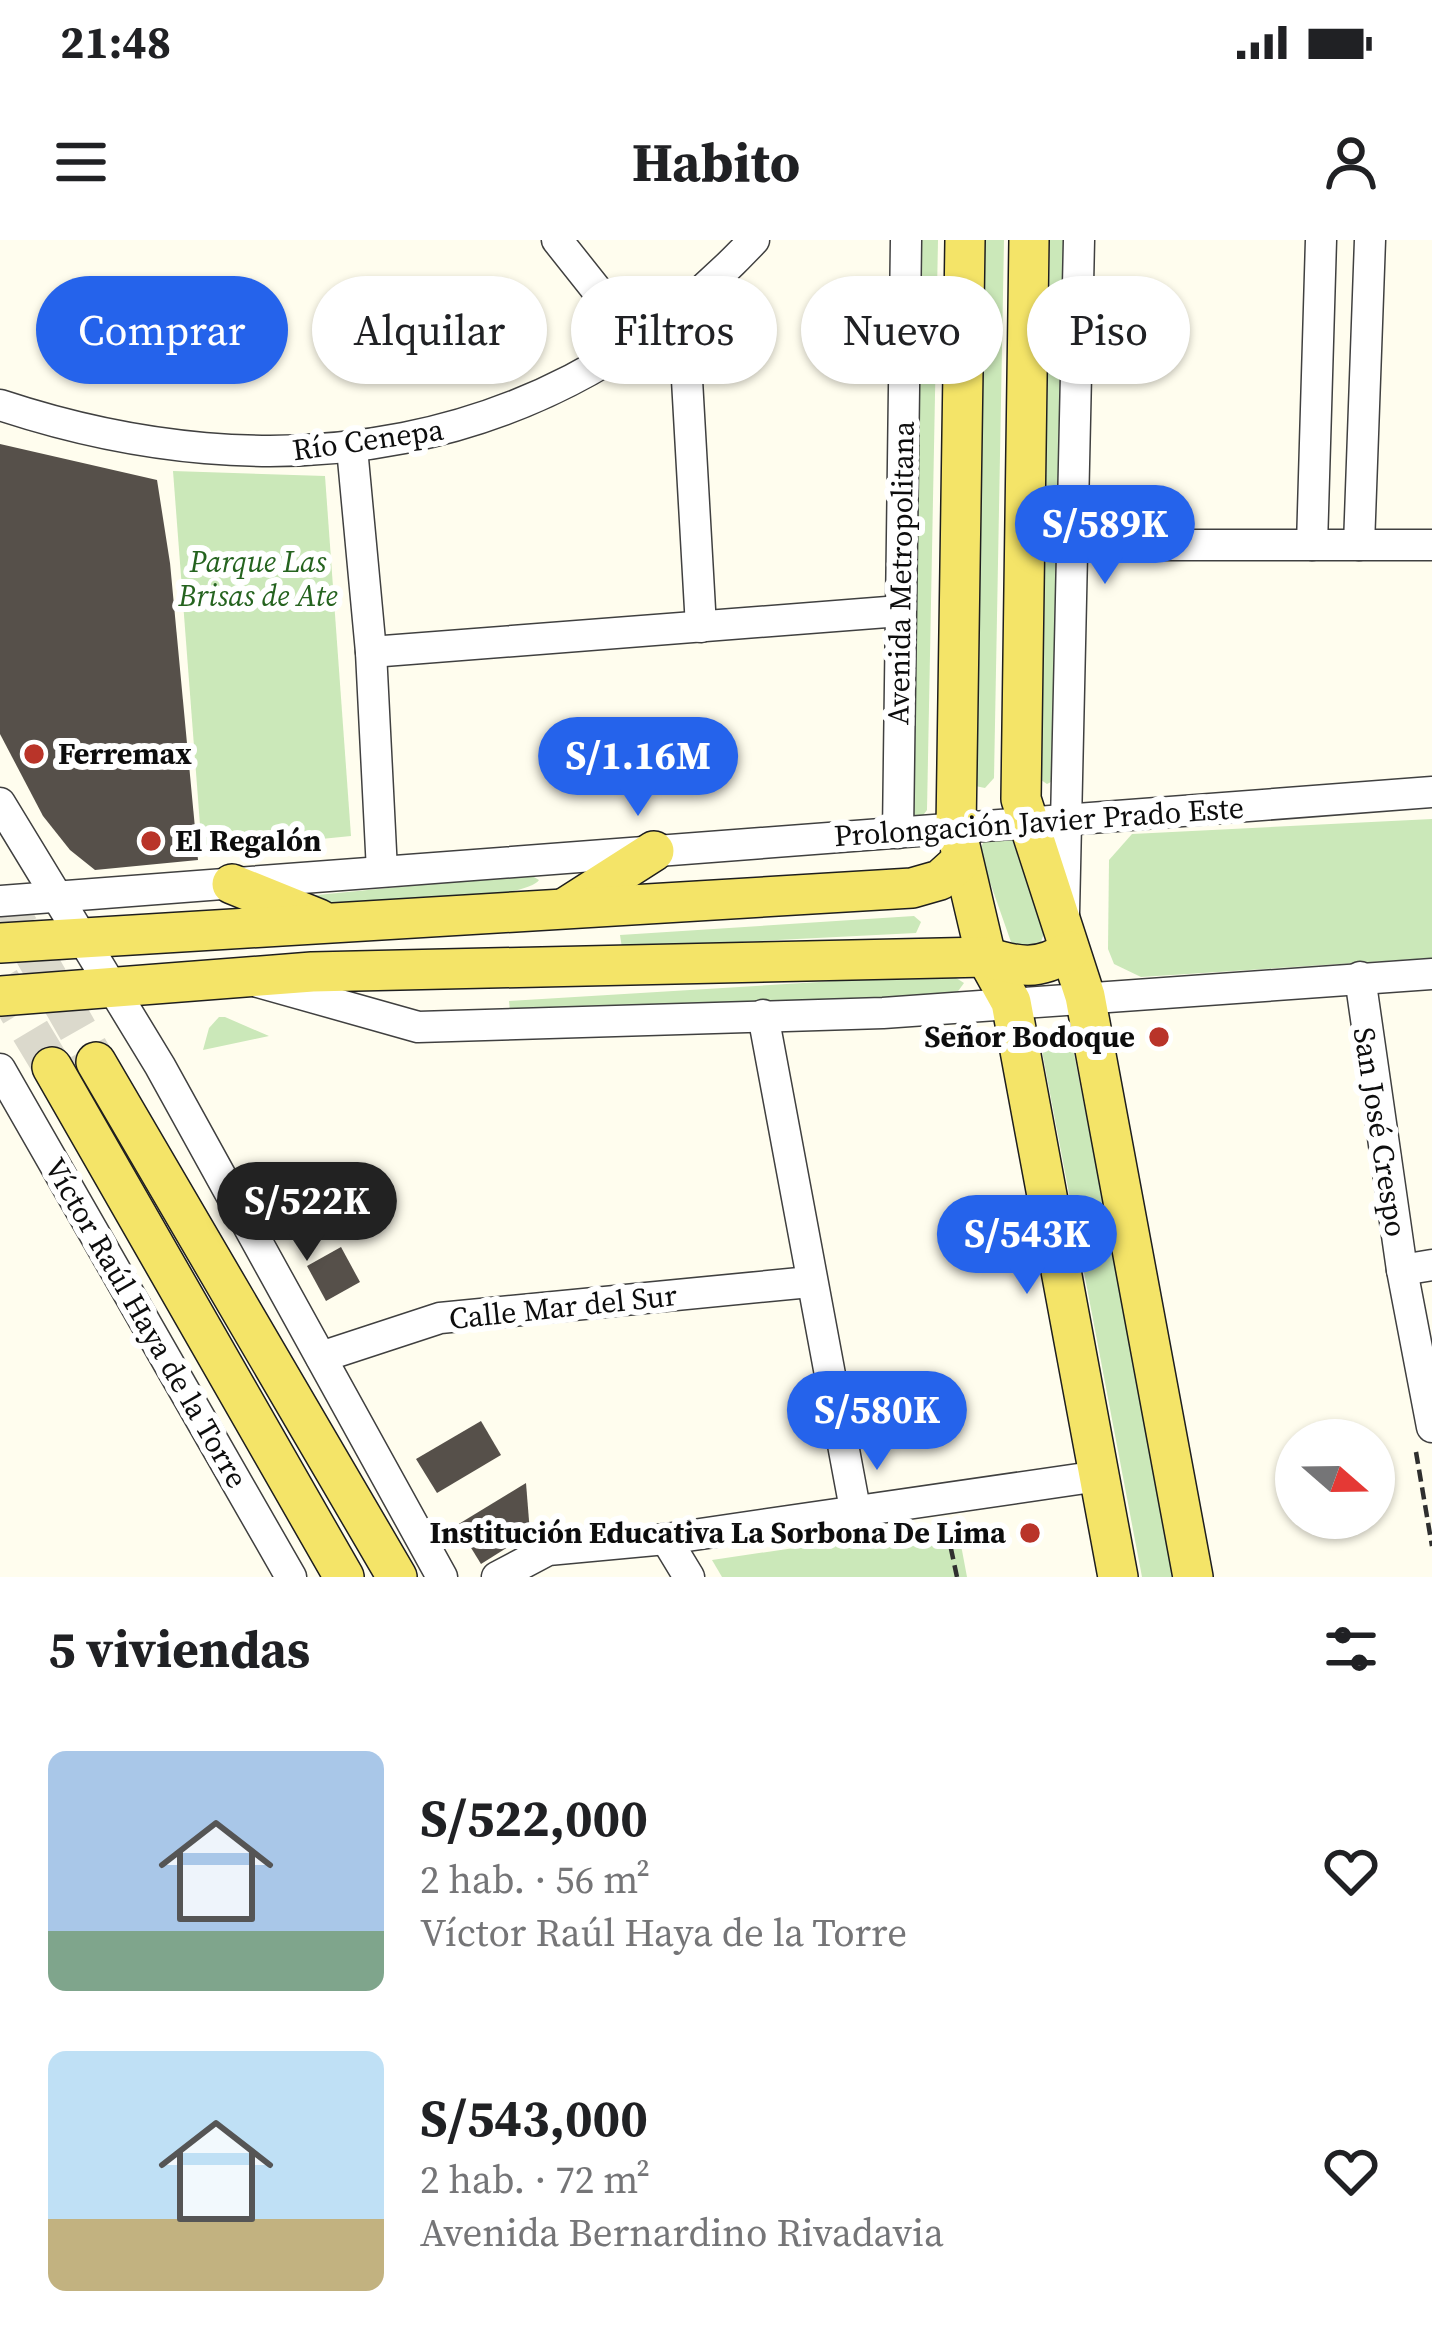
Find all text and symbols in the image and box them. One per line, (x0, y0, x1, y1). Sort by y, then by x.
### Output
text: 21:48 (60, 11, 171, 73)
text: Habito (632, 125, 800, 199)
icon: menu (48, 129, 114, 195)
icon: person (1318, 129, 1384, 195)
chip: Comprar (36, 276, 288, 384)
chip: Alquilar (312, 276, 547, 384)
chip: Filtros (571, 276, 777, 384)
chip: Nuevo (801, 276, 1003, 384)
chip: Piso (1027, 276, 1190, 384)
street label: Río Cenepa (290, 409, 447, 470)
street label: Avenida Metropolitana (877, 420, 924, 725)
pin: S/589K (1007, 485, 1203, 587)
text: S/589K (1042, 497, 1168, 550)
park label: Parque Las Brisas de Ate (177, 541, 338, 616)
pin: S/1.16M (527, 717, 749, 819)
text: S/1.16M (565, 729, 711, 782)
place label: Ferremax (58, 733, 192, 774)
marker: Ferremax (21, 741, 47, 767)
street label: Prolongación Javier Prado Este (833, 787, 1245, 856)
place label: El Regalón (175, 820, 321, 861)
marker: El Regalón (138, 828, 164, 854)
place label: Señor Bodoque (924, 1016, 1135, 1057)
marker: Señor Bodoque (1146, 1024, 1172, 1050)
street label: San José Crespo (1344, 1024, 1417, 1240)
street label: Víctor Raúl Haya de la Torre (35, 1150, 258, 1495)
pin: S/522K (209, 1162, 405, 1264)
text: S/522K (244, 1174, 370, 1227)
pin: S/543K (929, 1195, 1125, 1297)
text: S/543K (964, 1207, 1090, 1260)
street label: Calle Mar del Sur (447, 1274, 679, 1339)
pin: S/580K (779, 1371, 975, 1473)
text: S/580K (814, 1383, 940, 1436)
north arrow (1275, 1419, 1395, 1539)
map controls (1275, 1419, 1395, 1539)
place label: Institución Educativa La Sorbona De Lima (429, 1512, 1007, 1553)
marker: Institución Educativa La Sorbona De Lima (1017, 1520, 1043, 1546)
text: 5 viviendas (48, 1614, 310, 1684)
icon: filters (1318, 1616, 1384, 1682)
text: S/522,000 (420, 1783, 648, 1853)
icon: home (144, 1799, 288, 1943)
icon: heart (1318, 1838, 1384, 1904)
text: 2 hab. · 56 m² (420, 1853, 650, 1906)
text: Víctor Raúl Haya de la Torre (420, 1906, 907, 1959)
text: S/543,000 (420, 2083, 648, 2153)
icon: home (144, 2099, 288, 2243)
icon: heart (1318, 2138, 1384, 2204)
text: 2 hab. · 72 m² (420, 2153, 650, 2206)
text: Avenida Bernardino Rivadavia (420, 2206, 944, 2259)

